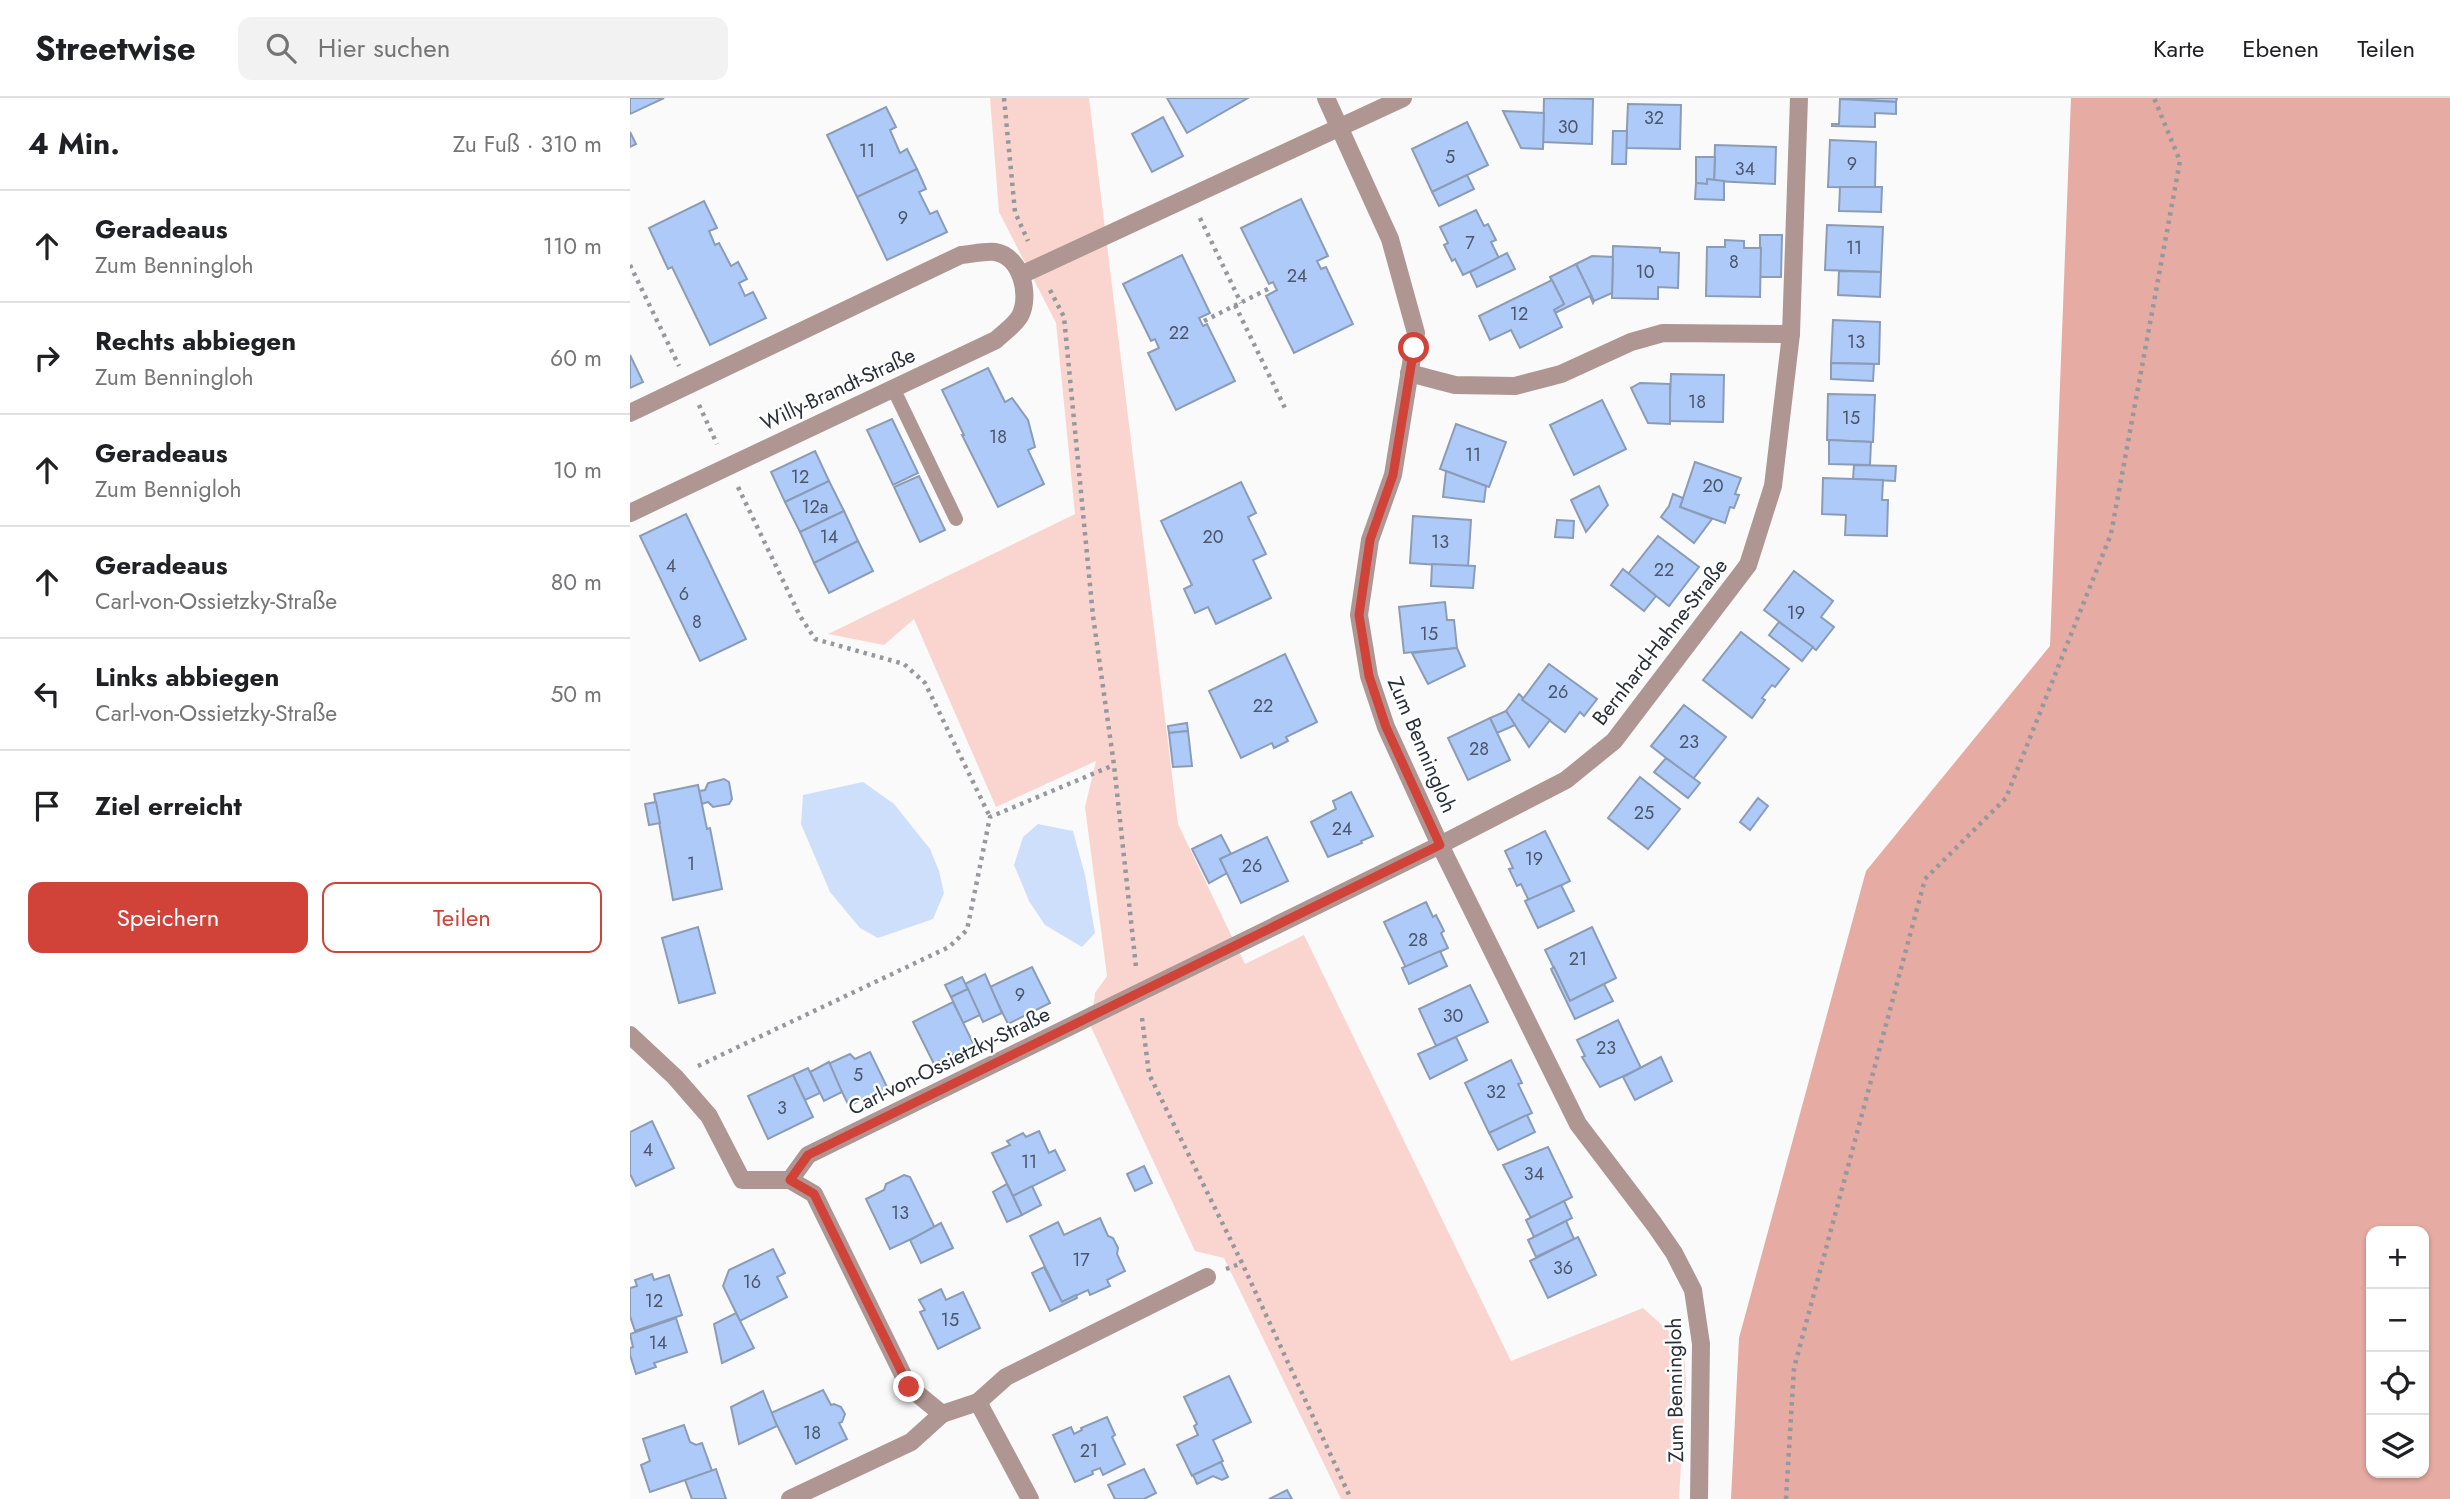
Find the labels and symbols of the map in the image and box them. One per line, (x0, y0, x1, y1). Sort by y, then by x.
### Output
house number: 32 (1644, 105, 1664, 131)
house number: 30 (1558, 114, 1579, 140)
house number: 11 (859, 138, 875, 164)
house number: 5 (1445, 144, 1455, 170)
house number: 9 (1847, 151, 1857, 177)
house number: 34 (1735, 156, 1755, 182)
house number: 9 (898, 205, 908, 231)
house number: 7 (1465, 230, 1475, 256)
house number: 11 (1846, 235, 1862, 261)
house number: 8 (1729, 249, 1739, 275)
house number: 10 (1636, 259, 1655, 285)
house number: 24 (1287, 263, 1307, 289)
house number: 12 (1510, 301, 1528, 327)
house number: 22 (1169, 320, 1189, 346)
house number: 13 (1847, 329, 1865, 355)
route start (1398, 332, 1429, 363)
street label: Willy-Brandt-Straße (756, 340, 920, 438)
house number: 18 (1688, 389, 1706, 415)
house number: 15 (1842, 405, 1860, 431)
house number: 18 (989, 424, 1007, 450)
house number: 11 (1465, 442, 1481, 468)
house number: 12 (791, 464, 809, 490)
house number: 20 (1702, 473, 1724, 499)
house number: 12a (802, 494, 829, 520)
house number: 14 (820, 524, 838, 550)
house number: 20 (1202, 524, 1224, 550)
house number: 13 (1431, 529, 1449, 555)
street label: Bernhard-Hahne-Straße (1585, 552, 1735, 732)
house number: 4 (666, 553, 676, 579)
house number: 22 (1654, 557, 1674, 583)
house number: 6 (679, 581, 689, 607)
house number: 19 (1787, 600, 1805, 626)
house number: 8 (692, 609, 702, 635)
house number: 15 (1420, 621, 1438, 647)
street label: Zum Benningloh (1380, 672, 1464, 818)
house number: 26 (1548, 679, 1568, 705)
house number: 22 (1253, 693, 1273, 719)
house number: 23 (1679, 729, 1699, 755)
house number: 28 (1469, 736, 1489, 762)
house number: 25 (1634, 800, 1654, 826)
house number: 24 (1332, 816, 1352, 842)
house number: 19 (1525, 846, 1543, 872)
house number: 1 (687, 851, 695, 877)
house number: 26 (1242, 853, 1262, 879)
house number: 28 (1408, 927, 1428, 953)
house number: 21 (1569, 946, 1587, 972)
house number: 9 (1015, 982, 1025, 1008)
street label: Carl-von-Ossietzky-Straße (843, 999, 1055, 1123)
house number: 30 (1443, 1003, 1464, 1029)
house number: 23 (1596, 1035, 1616, 1061)
house number: 5 (853, 1062, 863, 1088)
house number: 32 (1486, 1079, 1506, 1105)
house number: 3 (777, 1095, 787, 1121)
house number: 4 (643, 1137, 653, 1163)
house number: 11 (1021, 1149, 1037, 1175)
house number: 34 (1524, 1161, 1544, 1187)
house number: 13 (891, 1200, 909, 1226)
house number: 17 (1072, 1247, 1090, 1273)
house number: 36 (1553, 1255, 1573, 1281)
house number: 16 (743, 1269, 761, 1295)
house number: 12 (645, 1288, 663, 1314)
house number: 15 (941, 1307, 959, 1333)
street label: Zum Benningloh (1659, 1317, 1691, 1463)
house number: 14 (649, 1330, 667, 1356)
route end (893, 1371, 924, 1402)
house number: 18 (803, 1420, 821, 1446)
house number: 21 (1080, 1438, 1098, 1464)

